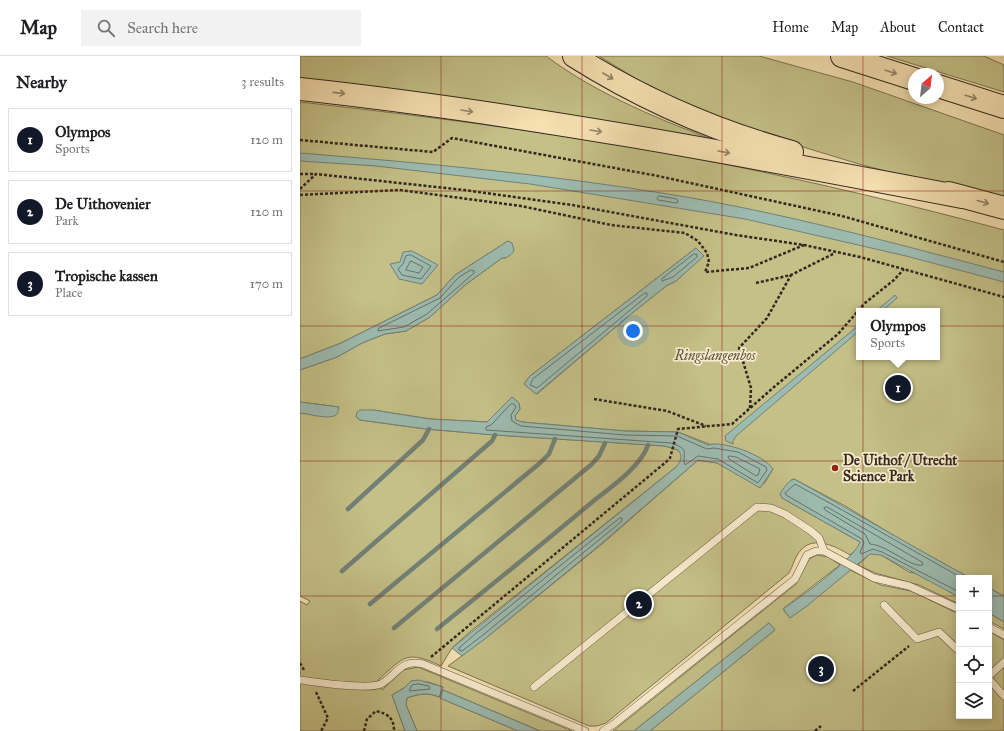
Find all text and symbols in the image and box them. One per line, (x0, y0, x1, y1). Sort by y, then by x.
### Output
search box (81, 10, 361, 46)
text: Map (20, 16, 57, 39)
icon: search (95, 17, 117, 39)
text: Search here (127, 19, 198, 37)
text: Home (772, 19, 809, 36)
text: Map (831, 19, 858, 36)
text: About (880, 19, 916, 36)
text: Contact (938, 19, 984, 36)
one-way arrow (885, 68, 897, 76)
north arrow (908, 68, 944, 104)
text: Nearby (16, 72, 67, 93)
one-way arrow (601, 73, 613, 81)
text: 3 results (241, 74, 284, 90)
one-way arrow (332, 90, 345, 97)
one-way arrow (964, 94, 977, 101)
one-way arrow (461, 108, 474, 116)
text: Olympos (55, 123, 111, 141)
one-way arrow (589, 127, 602, 135)
text: 1 (27, 132, 33, 148)
text: 120 m (250, 132, 283, 148)
text: Sports (55, 141, 90, 157)
one-way arrow (717, 149, 730, 157)
text: De Uithovenier (55, 195, 151, 213)
one-way arrow (976, 199, 989, 206)
text: 2 (27, 204, 33, 220)
text: 120 m (250, 204, 283, 220)
text: Park (55, 213, 79, 229)
text: Tropische kassen (55, 267, 158, 285)
text: 3 (27, 276, 33, 292)
text: 170 m (250, 276, 283, 292)
text: Place (55, 285, 82, 301)
popup (856, 308, 940, 360)
text: Olympos (870, 317, 926, 335)
your location (623, 321, 643, 341)
text: Sports (870, 335, 905, 351)
park label: Ringslangenbos (673, 347, 757, 364)
pin: 1 (885, 373, 911, 403)
place label: De Uithof / Utrecht Science Park (843, 452, 957, 485)
marker: De Uithof / Utrecht Science Park (830, 463, 840, 473)
map controls (956, 575, 992, 719)
button: + (956, 575, 992, 611)
pin: 2 (626, 589, 652, 619)
button: − (956, 611, 992, 647)
button: locate (956, 647, 992, 683)
pin: 3 (808, 654, 834, 684)
button: layers (956, 683, 992, 719)

